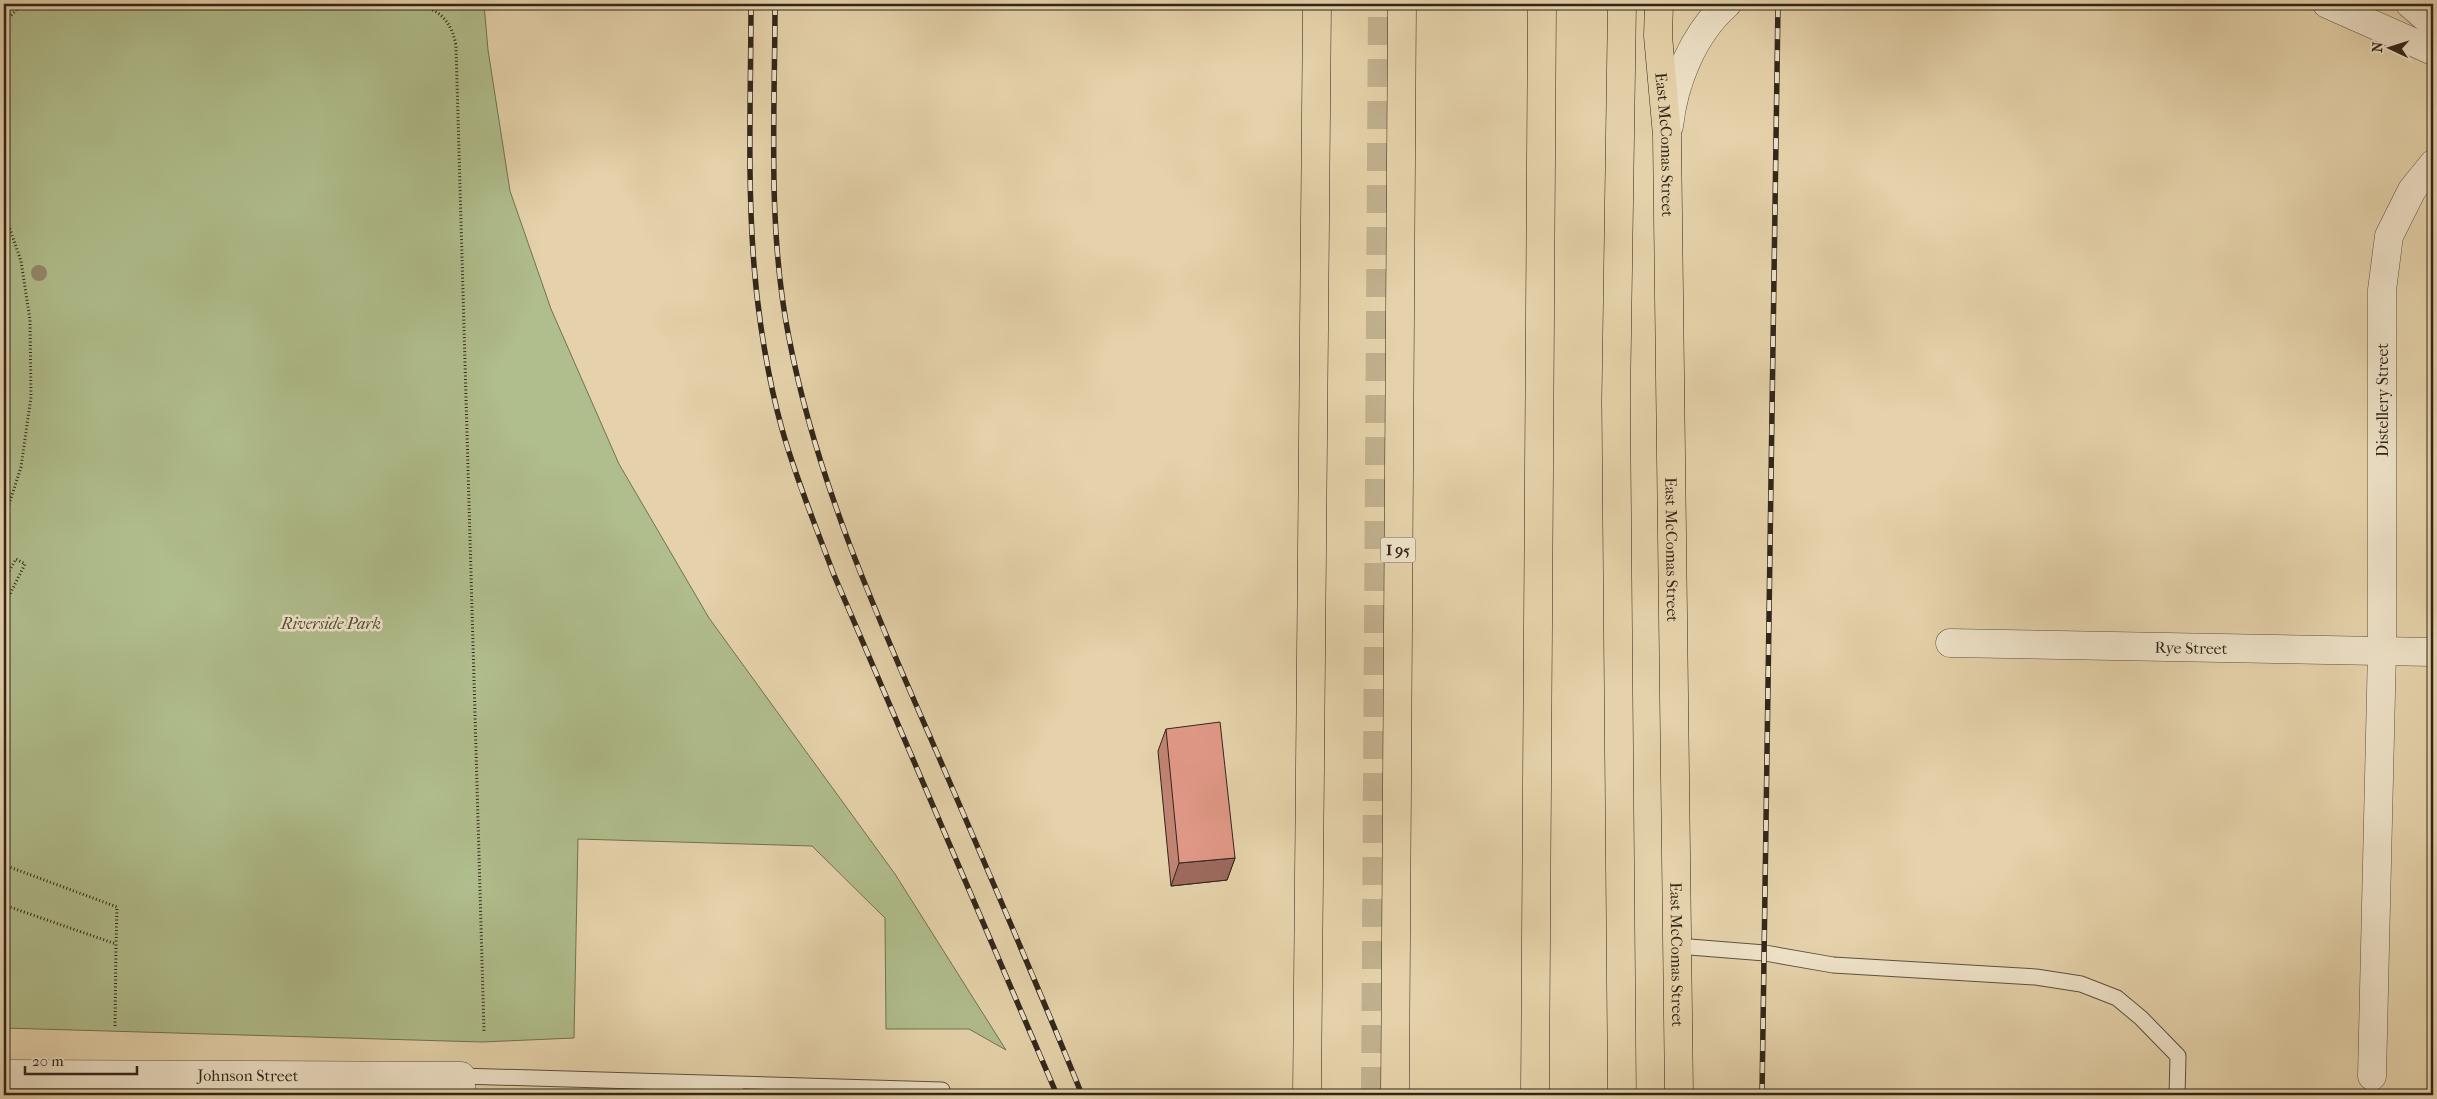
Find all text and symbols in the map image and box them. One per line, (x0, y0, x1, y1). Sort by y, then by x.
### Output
north arrow (2364, 22, 2414, 72)
text: N (2369, 41, 2386, 53)
street label: East McComas Street (1652, 72, 1678, 217)
street label: Distellery Street (2373, 343, 2392, 457)
street label: East McComas Street (1662, 477, 1683, 622)
road number: I 95 (1380, 538, 1416, 562)
park label: Riverside Park (280, 614, 381, 633)
street label: Rye Street (2154, 637, 2228, 658)
street label: East McComas Street (1667, 882, 1688, 1027)
scale bar (25, 1044, 138, 1076)
text: 20 m (32, 1052, 64, 1070)
street label: Johnson Street (196, 1065, 299, 1085)

